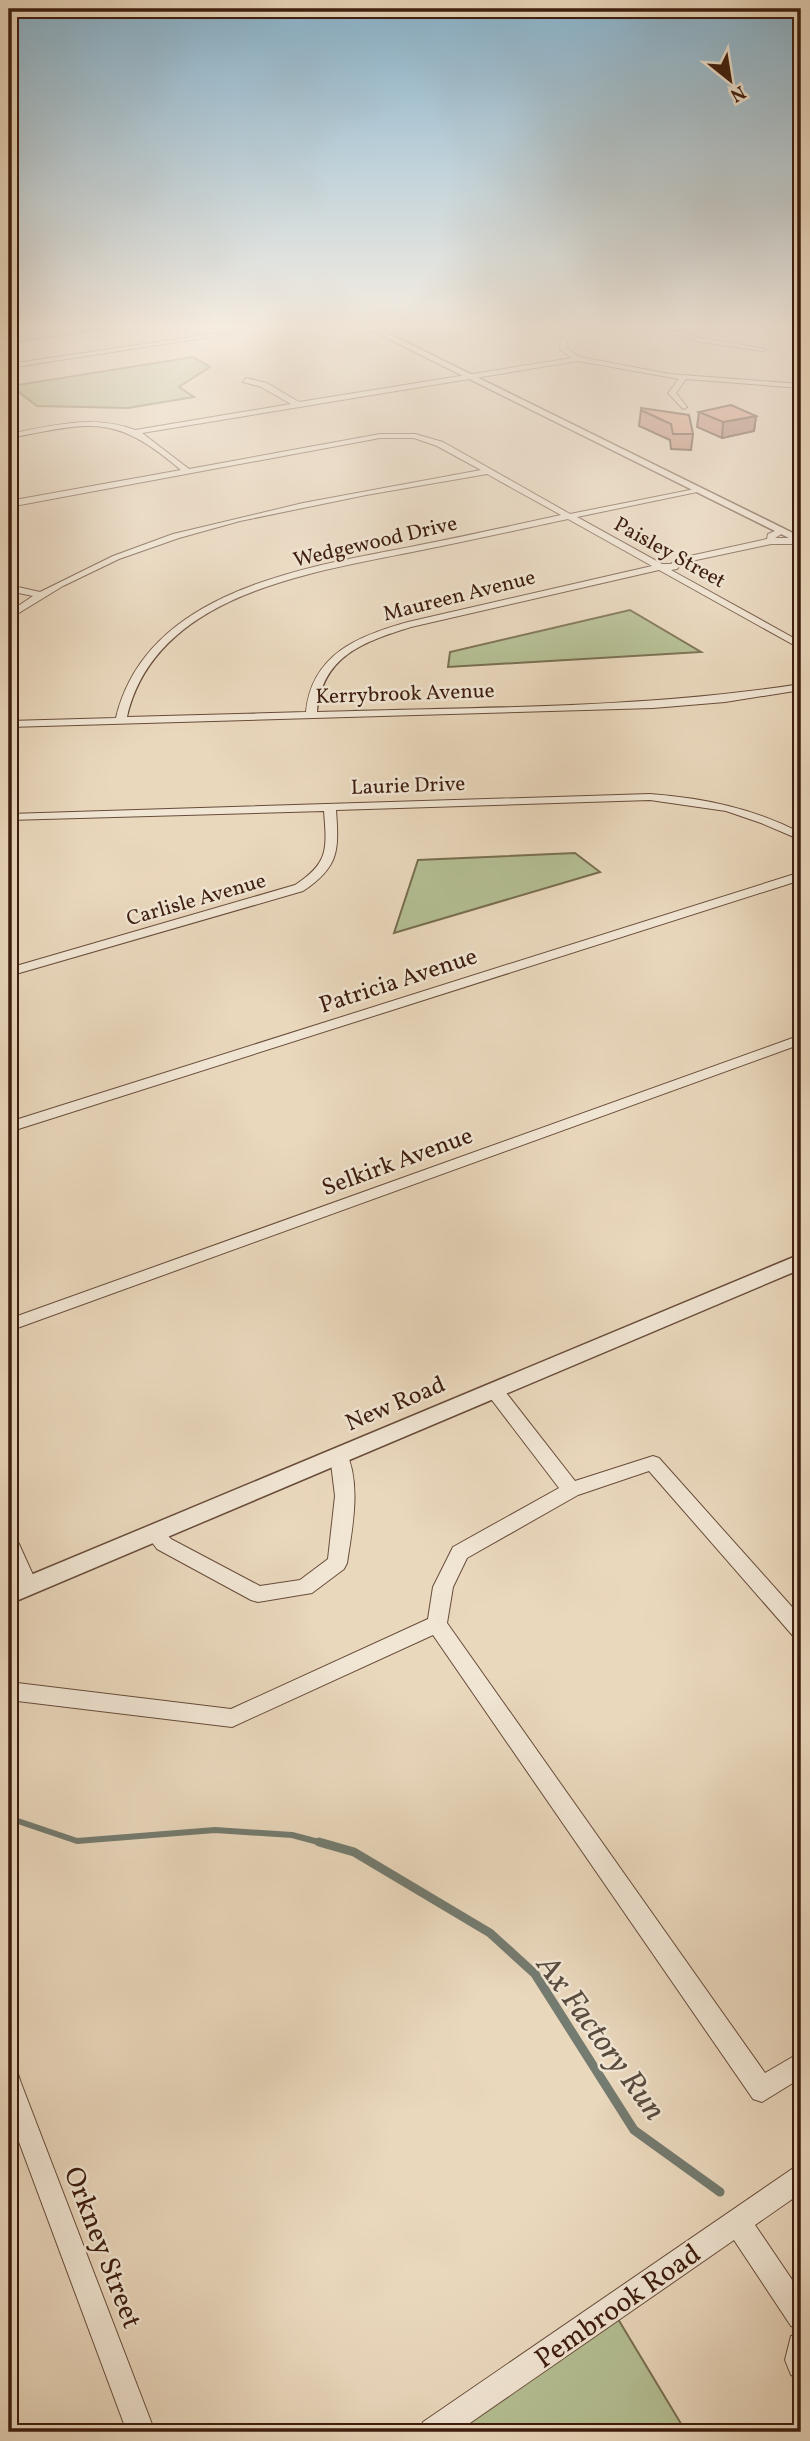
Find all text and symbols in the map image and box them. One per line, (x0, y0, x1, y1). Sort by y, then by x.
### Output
north arrow (694, 46, 764, 116)
text: N (725, 78, 750, 108)
street label: Wedgewood Drive (291, 509, 460, 575)
street label: Paisley Street (608, 511, 731, 596)
street label: Maureen Avenue (380, 564, 539, 629)
street label: Kerrybrook Avenue (315, 677, 495, 712)
street label: Laurie Drive (350, 770, 466, 803)
street label: Carlisle Avenue (123, 867, 270, 934)
street label: Patricia Avenue (315, 940, 482, 1023)
street label: Selkirk Avenue (317, 1120, 478, 1206)
street label: New Road (340, 1369, 451, 1441)
water label: Ax Factory Run (524, 1946, 675, 2131)
street label: Orkney Street (53, 2161, 150, 2334)
street label: Pembrook Road (528, 2235, 709, 2379)

